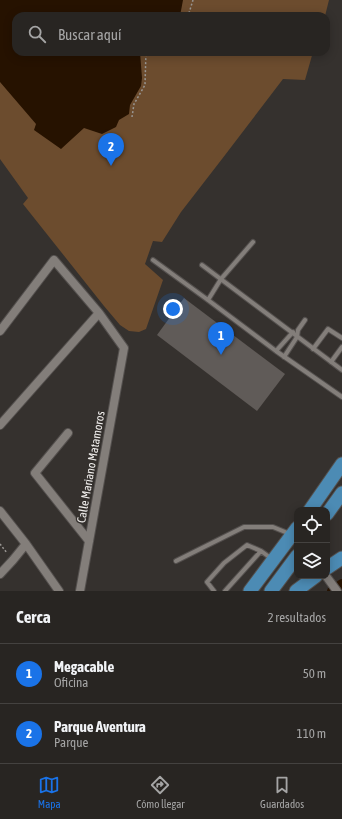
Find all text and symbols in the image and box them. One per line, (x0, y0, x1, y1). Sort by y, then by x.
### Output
search box (12, 12, 330, 56)
icon: search (26, 23, 48, 45)
text: Buscar aquí (58, 26, 121, 43)
pin: 2 (98, 133, 124, 166)
your location (163, 299, 183, 319)
pin: 1 (208, 322, 234, 355)
street label: Calle Mariano Matamoros (74, 410, 108, 524)
map controls (294, 507, 330, 579)
button: locate (294, 507, 330, 543)
button: layers (294, 543, 330, 579)
text: Cerca (16, 607, 51, 627)
text: 2 resultados (267, 610, 326, 625)
text: Megacable (54, 658, 114, 675)
text: 1 (26, 666, 32, 681)
text: 50 m (303, 666, 326, 681)
text: Oficina (54, 675, 88, 690)
text: Parque Aventura (54, 718, 146, 735)
text: 2 (26, 726, 32, 741)
text: 110 m (297, 726, 326, 741)
text: Parque (54, 735, 88, 750)
tab: Mapa (38, 774, 61, 810)
tab: Cómo llegar (136, 774, 185, 810)
tab: Guardados (260, 774, 304, 810)

